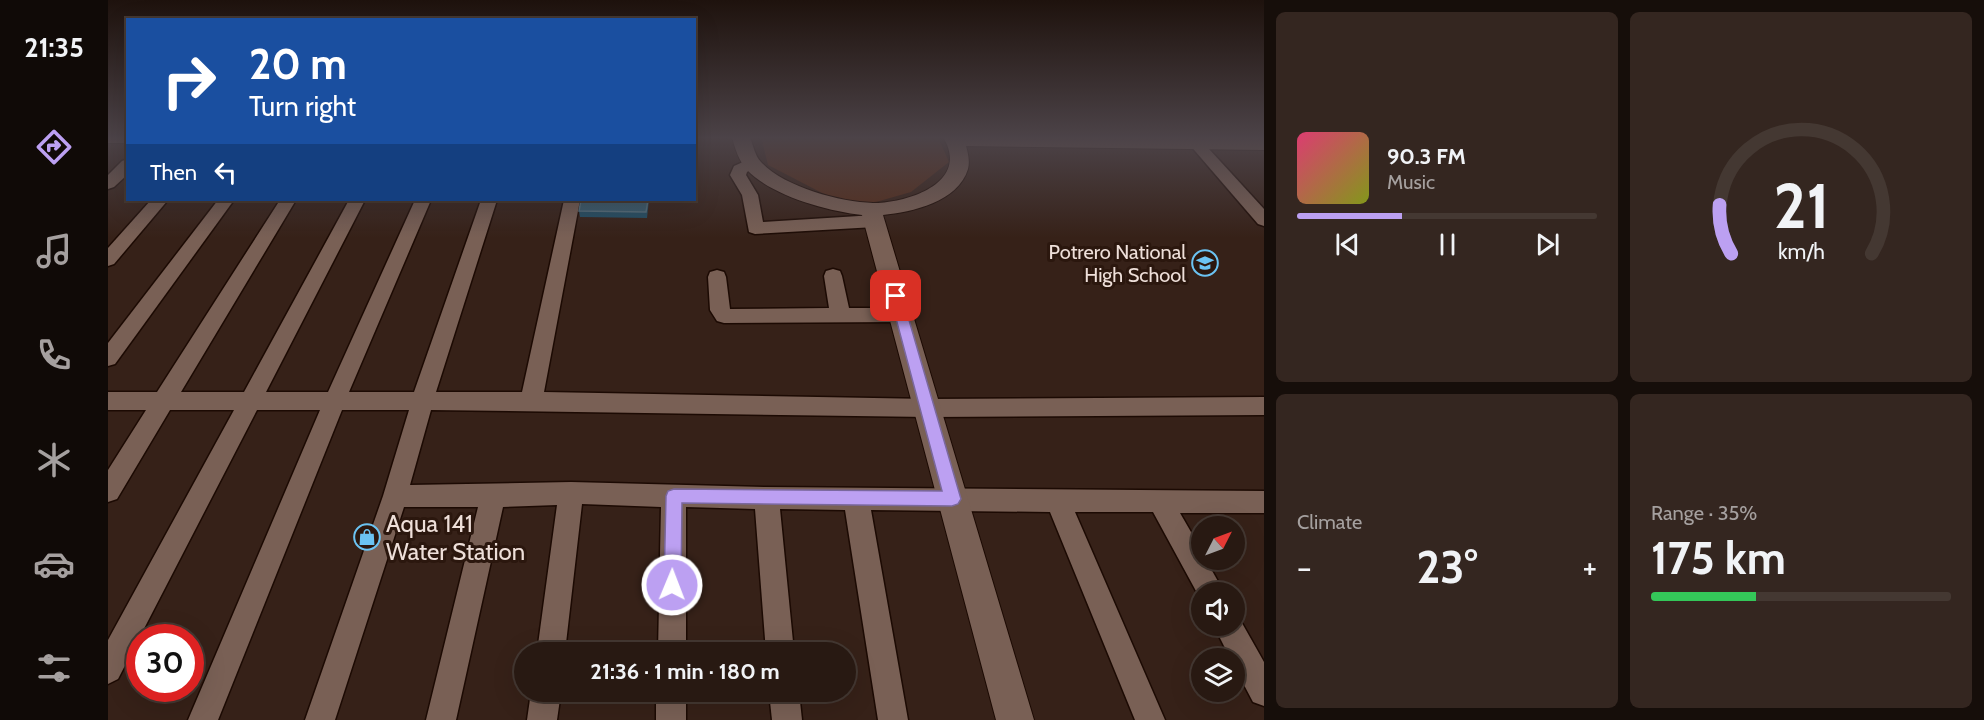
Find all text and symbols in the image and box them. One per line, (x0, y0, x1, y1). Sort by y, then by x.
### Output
text: 21:35 (24, 31, 84, 64)
text: 20 m (249, 38, 347, 90)
icon: right (150, 42, 228, 120)
text: Turn right (249, 90, 356, 123)
icon: directions (33, 126, 75, 168)
text: 90.3 FM (1387, 143, 1466, 170)
icon: left (209, 156, 242, 189)
text: Then (150, 159, 197, 186)
text: 21 (1773, 168, 1829, 244)
text: Music (1387, 170, 1435, 194)
icon: previous (1331, 228, 1364, 261)
icon: pause (1431, 228, 1464, 261)
icon: next (1531, 228, 1564, 261)
icon: music (33, 230, 75, 272)
text: km/h (1778, 238, 1824, 264)
place label: Potrero National High School (1049, 240, 1186, 287)
school or university icon: Potrero National High School (1190, 248, 1220, 278)
pin (870, 270, 921, 321)
icon: arrive (879, 279, 912, 312)
icon: phone (33, 334, 75, 376)
icon: climate (33, 439, 75, 481)
text: Range · 35% (1651, 501, 1757, 525)
place label: Aqua 141 Water Station (386, 509, 525, 566)
text: Climate (1297, 510, 1362, 534)
north arrow (1191, 516, 1245, 570)
map controls (1191, 516, 1245, 702)
shop icon: Aqua 141 Water Station (352, 522, 382, 552)
text: 175 km (1651, 531, 1786, 585)
text: 23° (1416, 540, 1478, 594)
icon: car (33, 543, 75, 585)
text: − (1297, 547, 1312, 587)
text: + (1582, 547, 1597, 587)
position arrow (640, 553, 704, 617)
button: sound (1191, 582, 1245, 636)
speed limit sign: 30 (126, 624, 204, 702)
icon: filters (33, 647, 75, 689)
button: layers (1191, 648, 1245, 702)
text: 21:36 · 1 min · 180 m (590, 658, 780, 685)

